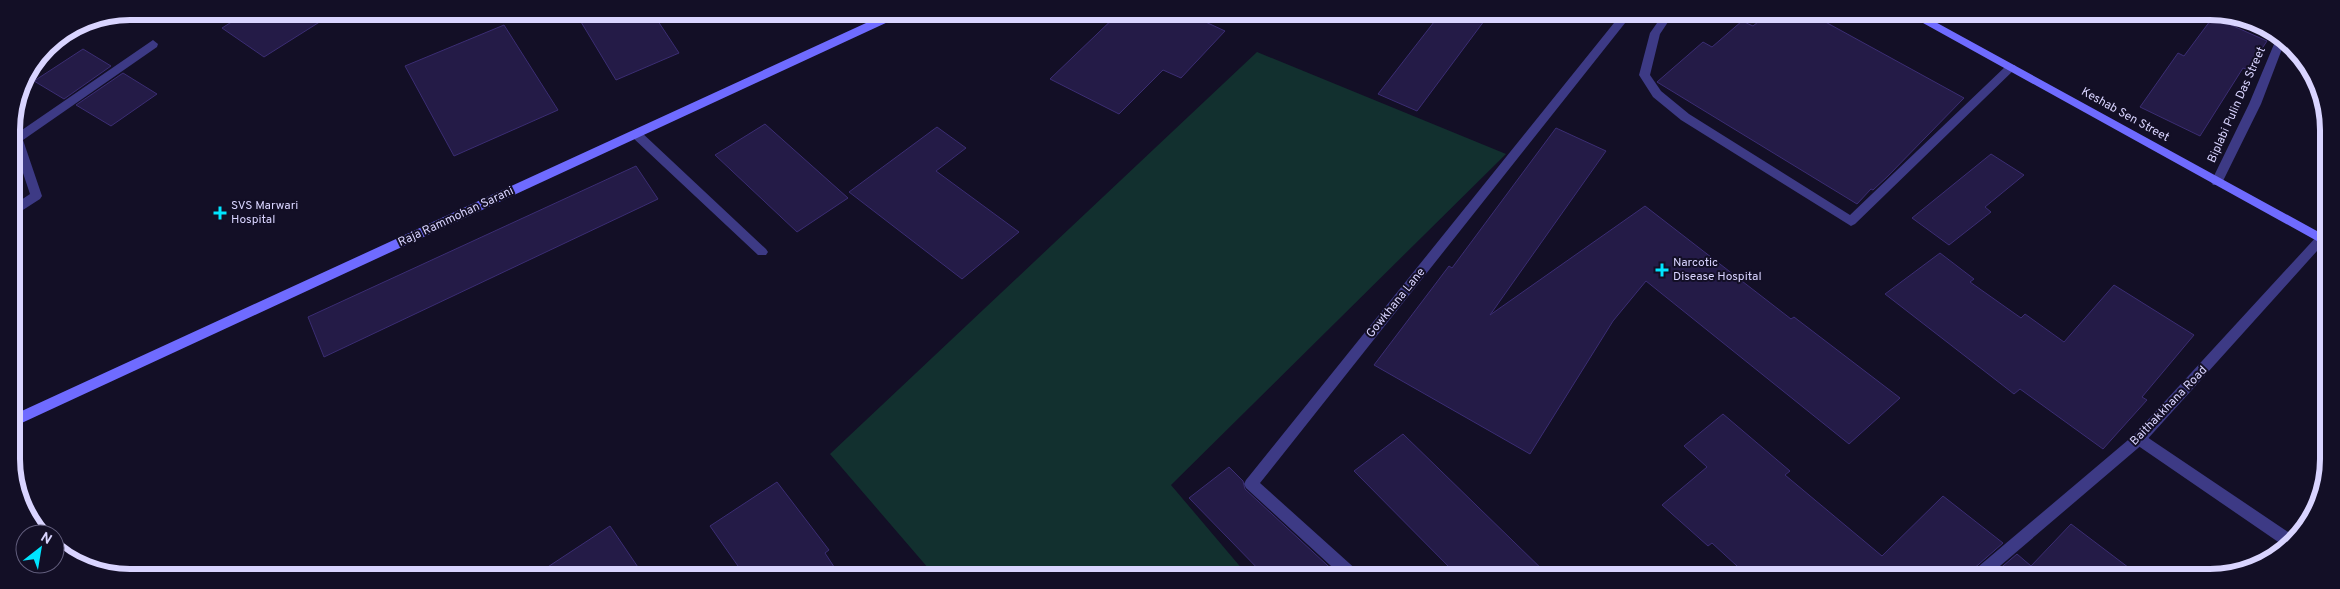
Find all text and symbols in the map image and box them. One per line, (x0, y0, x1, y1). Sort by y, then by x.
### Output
street label: Biplabi Pulin Das Street (2204, 44, 2270, 166)
street label: Keshab Sen Street (2078, 84, 2172, 146)
street label: Raja Rammohan Sarani (396, 183, 516, 251)
place label: SVS Marwari Hospital (231, 198, 298, 228)
marker: SVS Marwari Hospital (213, 206, 227, 220)
place label: Narcotic Disease Hospital (1673, 255, 1762, 285)
marker: Narcotic Disease Hospital (1655, 263, 1669, 277)
street label: Gowkhana Lane (1363, 265, 1429, 341)
street label: Baithakkhana Road (2127, 363, 2211, 449)
north arrow (15, 524, 65, 574)
text: N (37, 529, 55, 549)

